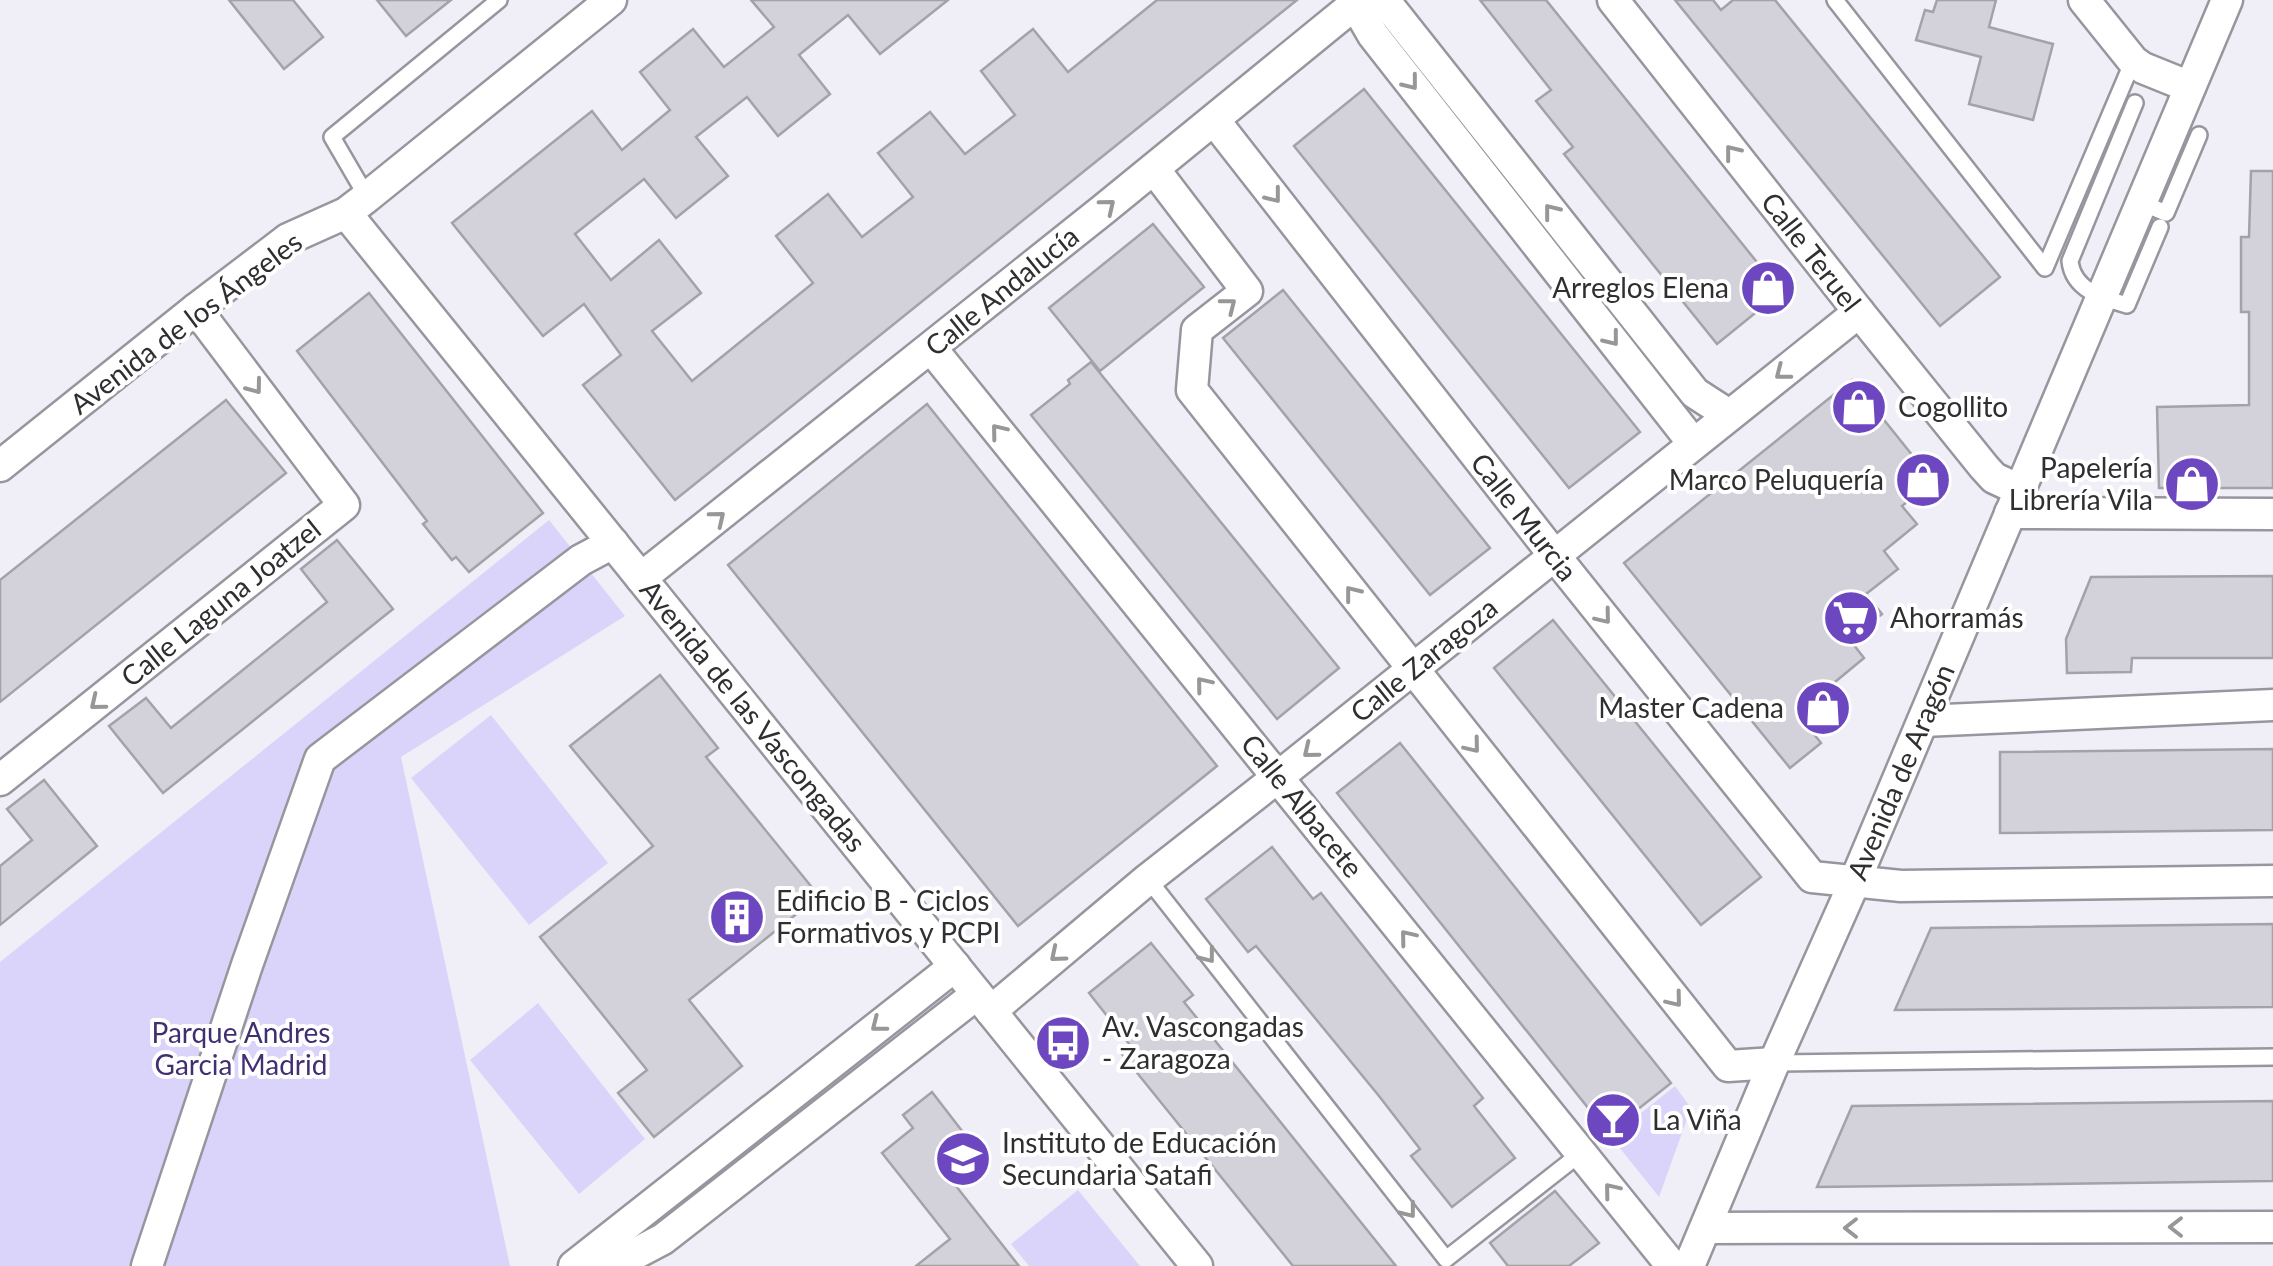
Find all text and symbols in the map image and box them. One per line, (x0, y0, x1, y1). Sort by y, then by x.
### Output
one-way arrow (1399, 72, 1417, 90)
one-way arrow (1726, 145, 1744, 163)
one-way arrow (1262, 185, 1280, 203)
street label: Calle Teruel (1755, 185, 1869, 318)
one-way arrow (1097, 200, 1115, 218)
one-way arrow (1545, 204, 1563, 222)
street label: Calle Andalucía (918, 218, 1085, 362)
street label: Avenida de los Ángeles (63, 224, 308, 420)
shop icon: Arreglos Elena (1738, 258, 1798, 318)
place label: Arreglos Elena (1552, 270, 1729, 304)
one-way arrow (1218, 299, 1236, 317)
one-way arrow (1600, 328, 1617, 346)
one-way arrow (1776, 361, 1794, 379)
one-way arrow (243, 376, 261, 394)
shop icon: Cogollito (1829, 377, 1889, 437)
place label: Cogollito (1898, 389, 2008, 423)
one-way arrow (992, 425, 1010, 443)
street label: Calle Murcia (1464, 446, 1585, 587)
shop icon: Marco Peluquería (1893, 450, 1953, 510)
place label: Papelería Librería Vila (2009, 450, 2153, 516)
shop icon: Papelería Librería Vila (2162, 454, 2222, 514)
place label: Marco Peluquería (1669, 462, 1884, 496)
street label: Calle Laguna Joatzel (114, 511, 327, 693)
one-way arrow (707, 512, 725, 530)
street label: Avenida de las Vascongadas (634, 573, 874, 858)
one-way arrow (1346, 587, 1364, 605)
supermarket icon: Ahorramás (1821, 588, 1881, 648)
street label: Calle Zaragoza (1343, 590, 1504, 729)
place label: Ahorramás (1890, 600, 2024, 634)
one-way arrow (1592, 606, 1610, 624)
street label: Avenida de Aragón (1839, 659, 1961, 885)
one-way arrow (1197, 677, 1215, 695)
shop icon: Master Cadena (1793, 678, 1853, 738)
place label: Master Cadena (1598, 690, 1784, 724)
one-way arrow (90, 691, 108, 709)
street label: Calle Albacete (1235, 727, 1371, 884)
one-way arrow (1461, 735, 1478, 753)
one-way arrow (1304, 739, 1322, 757)
place label: Edificio B - Ciclos Formativos y PCPI (776, 883, 1000, 949)
building icon: Edificio B - Ciclos Formativos y PCPI (707, 887, 767, 947)
one-way arrow (1401, 930, 1419, 948)
one-way arrow (1050, 943, 1068, 961)
one-way arrow (1196, 944, 1214, 962)
one-way arrow (1664, 989, 1681, 1007)
place label: Av. Vascongadas - Zaragoza (1102, 1009, 1304, 1075)
bus stop icon: Av. Vascongadas - Zaragoza (1033, 1013, 1093, 1073)
one-way arrow (871, 1014, 889, 1031)
park label: Parque Andres Garcia Madrid (152, 1015, 330, 1081)
bar icon: La Viña (1583, 1090, 1643, 1150)
place label: La Viña (1652, 1102, 1742, 1136)
place label: Instituto de Educación Secundaria Satafi (1002, 1125, 1277, 1191)
school or university icon: Instituto de Educación Secundaria Satafi (933, 1129, 993, 1189)
one-way arrow (1605, 1183, 1623, 1201)
one-way arrow (1397, 1200, 1414, 1218)
one-way arrow (2167, 1216, 2182, 1238)
one-way arrow (1842, 1217, 1858, 1239)

